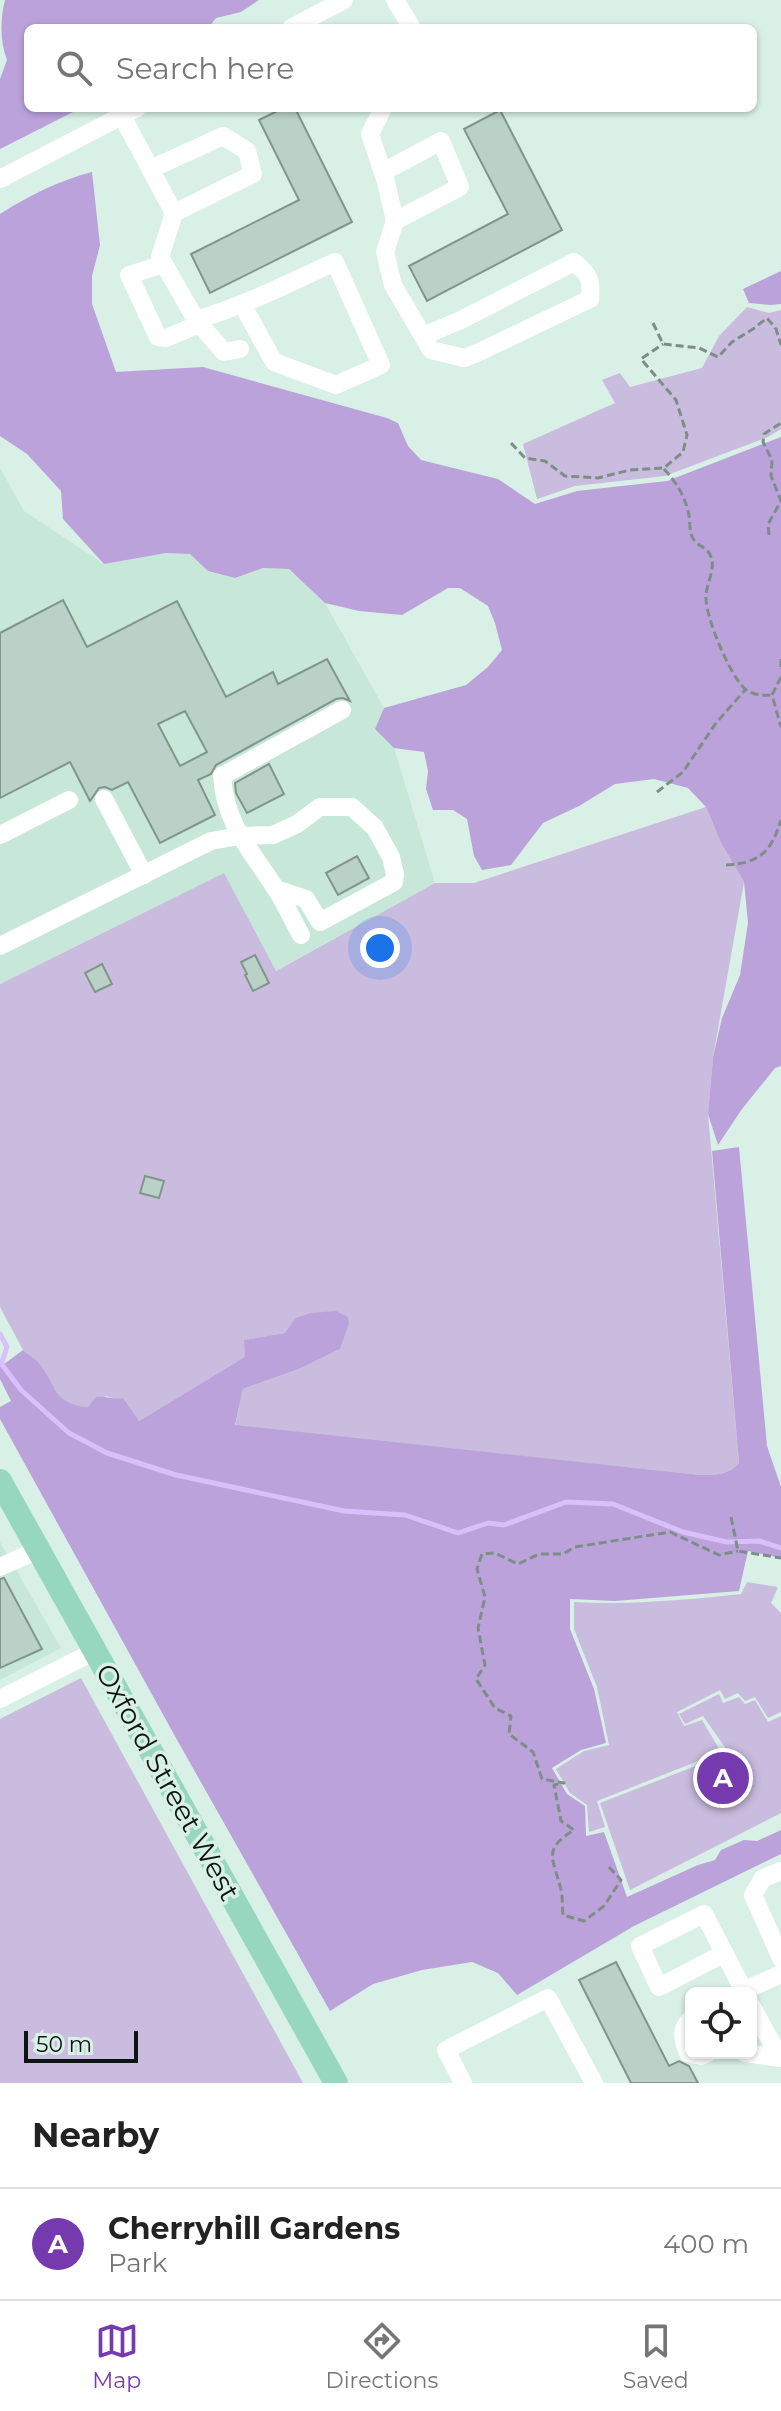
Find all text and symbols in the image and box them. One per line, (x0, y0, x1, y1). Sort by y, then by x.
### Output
search box (24, 24, 757, 112)
icon: search (52, 46, 96, 90)
text: Search here (116, 50, 294, 87)
your location (360, 928, 400, 968)
street label: Oxford Street West (89, 1658, 247, 1906)
pin: A (697, 1748, 749, 1808)
map controls (685, 1987, 757, 2059)
button: locate (685, 1987, 757, 2059)
scale bar (24, 2027, 138, 2063)
text: 50 m (36, 2031, 92, 2058)
text: Nearby (32, 2114, 159, 2156)
text: Cherryhill Gardens (108, 2210, 400, 2247)
text: A (48, 2228, 68, 2260)
text: 400 m (663, 2228, 749, 2260)
text: Park (108, 2247, 167, 2279)
tab: Map (92, 2319, 141, 2394)
tab: Directions (326, 2319, 438, 2394)
tab: Saved (623, 2319, 689, 2394)

